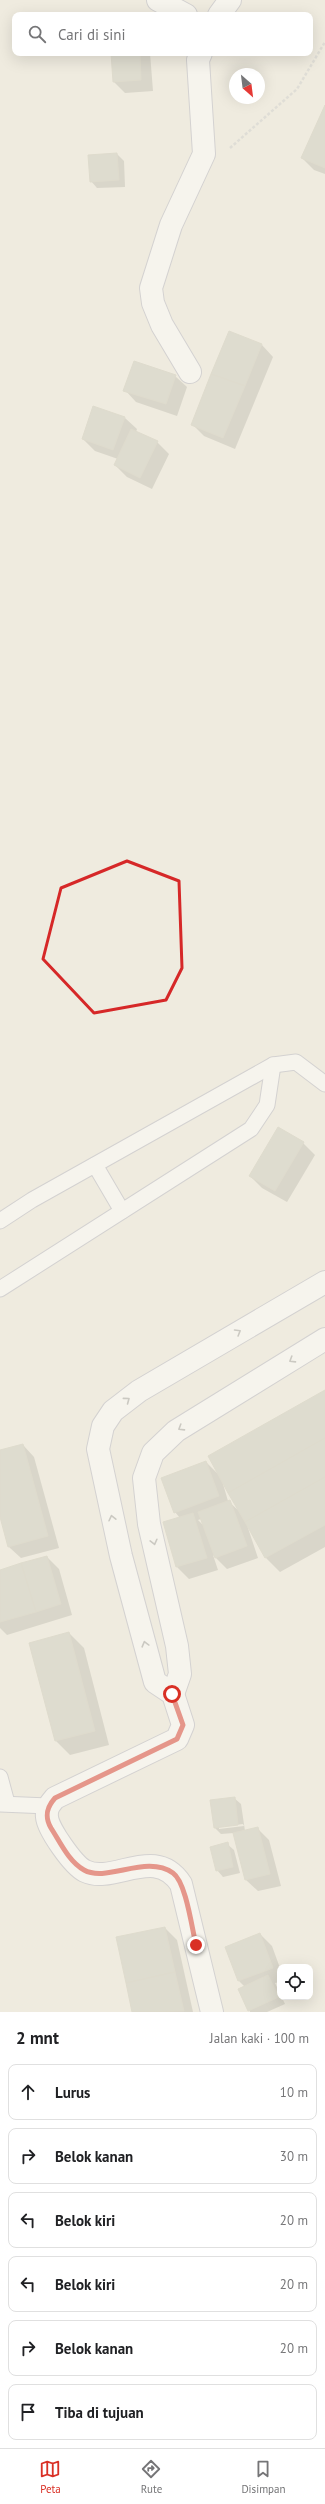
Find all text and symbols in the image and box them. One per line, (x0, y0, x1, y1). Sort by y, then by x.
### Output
search box (12, 12, 313, 56)
icon: search (26, 23, 48, 45)
text: Cari di sini (58, 25, 126, 44)
north arrow (229, 68, 265, 104)
one-way arrow (234, 1330, 241, 1337)
one-way arrow (289, 1355, 296, 1363)
one-way arrow (123, 1398, 130, 1405)
one-way arrow (178, 1423, 185, 1431)
one-way arrow (109, 1515, 117, 1521)
one-way arrow (149, 1539, 157, 1545)
one-way arrow (141, 1641, 150, 1648)
route start (163, 1685, 181, 1703)
route end (187, 1936, 205, 1954)
map controls (277, 1964, 313, 2000)
button: locate (277, 1964, 313, 2000)
text: 2 mnt (16, 2027, 59, 2049)
text: Jalan kaki · 100 m (210, 2030, 309, 2047)
icon: ahead (17, 2081, 39, 2103)
text: Lurus (55, 2083, 90, 2102)
text: 10 m (280, 2084, 308, 2101)
icon: right (17, 2145, 39, 2167)
text: Belok kanan (55, 2147, 133, 2166)
text: 30 m (280, 2148, 308, 2165)
icon: left (17, 2209, 39, 2231)
text: Belok kiri (55, 2211, 115, 2230)
text: 20 m (280, 2212, 308, 2229)
icon: left (17, 2273, 39, 2295)
text: Belok kiri (55, 2275, 115, 2294)
text: 20 m (280, 2276, 308, 2293)
icon: right (17, 2337, 39, 2359)
text: Belok kanan (55, 2339, 133, 2358)
text: 20 m (280, 2340, 308, 2357)
icon: arrive (17, 2401, 39, 2423)
text: Tiba di tujuan (55, 2403, 144, 2422)
tab: Peta (39, 2458, 61, 2496)
tab: Rute (140, 2458, 162, 2496)
tab: Disimpan (241, 2458, 286, 2496)

